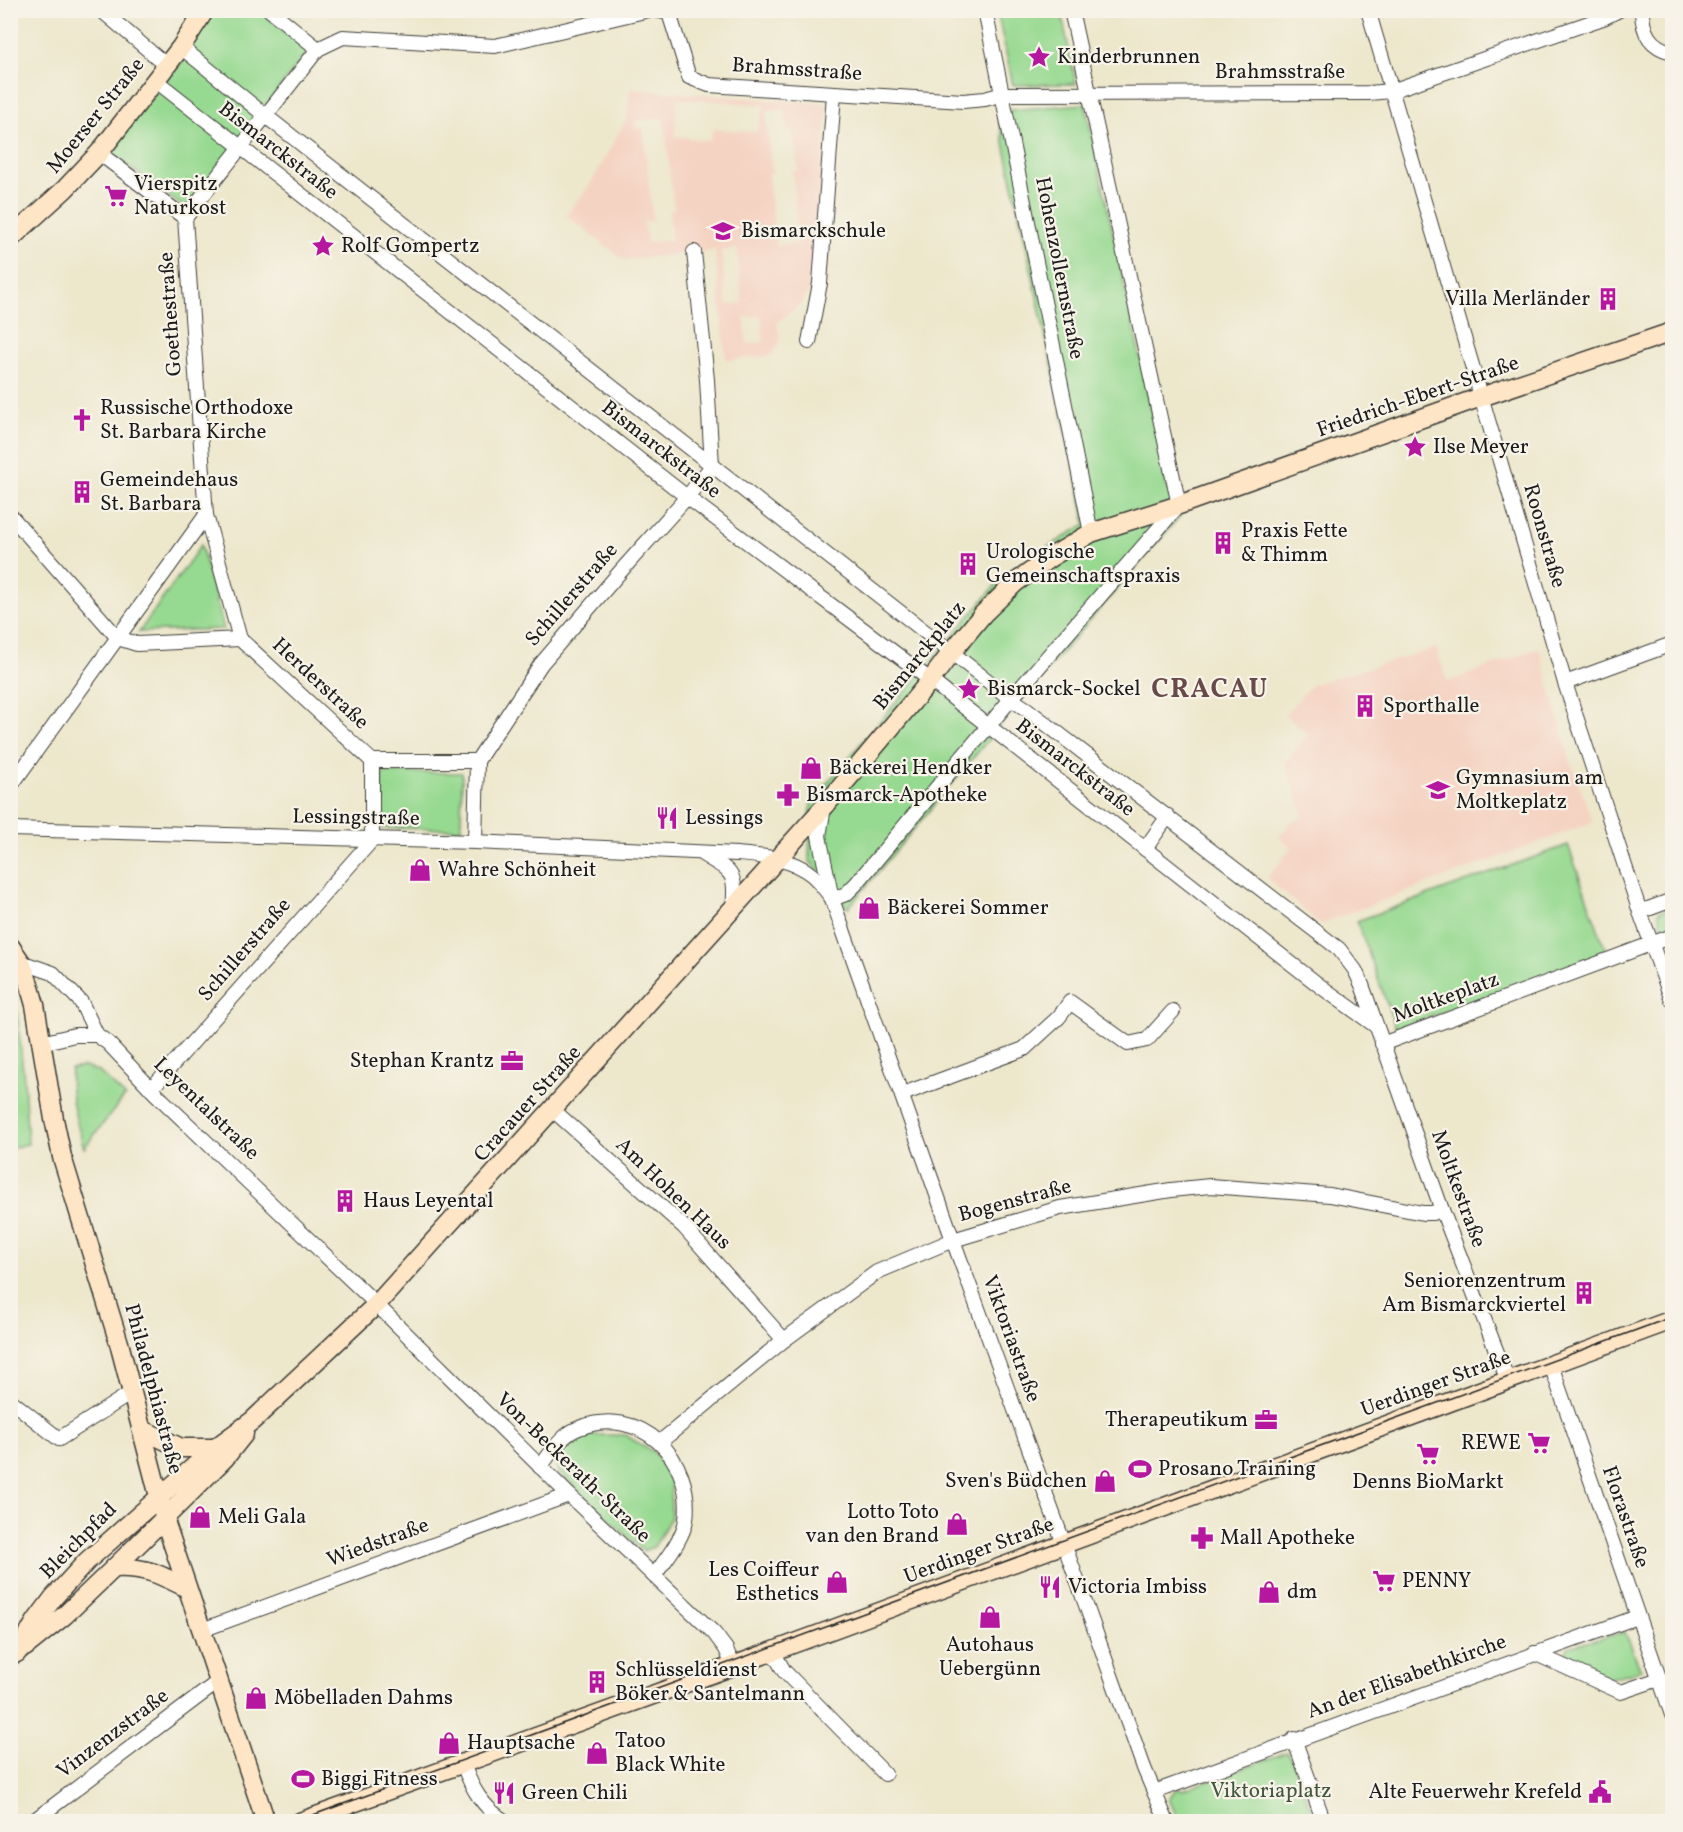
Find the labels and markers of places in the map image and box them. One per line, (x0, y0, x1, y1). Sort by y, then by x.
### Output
place label: Kinderbrunnen (1057, 43, 1200, 72)
place icon: Kinderbrunnen (1026, 44, 1052, 70)
place label: Vierspitz Naturkost (134, 170, 226, 223)
supermarket icon: Vierspitz Naturkost (103, 183, 129, 209)
place label: Bismarckschule (741, 217, 886, 246)
school or university icon: Bismarckschule (710, 218, 736, 244)
place label: Rolf Gompertz (341, 232, 479, 261)
place icon: Rolf Gompertz (310, 233, 336, 259)
place label: Villa Merländer (1445, 285, 1590, 314)
building icon: Villa Merländer (1595, 286, 1621, 312)
place label: Russische Orthodoxe St. Barbara Kirche (100, 394, 293, 447)
church icon: Russische Orthodoxe St. Barbara Kirche (69, 407, 95, 433)
place label: Ilse Meyer (1433, 433, 1529, 462)
place icon: Ilse Meyer (1402, 434, 1428, 460)
place label: Gemeindehaus St. Barbara (100, 466, 238, 519)
building icon: Gemeindehaus St. Barbara (69, 479, 95, 505)
place label: Praxis Fette & Thimm (1241, 517, 1348, 570)
building icon: Praxis Fette & Thimm (1210, 530, 1236, 556)
place label: Urologische Gemeinschaftspraxis (986, 538, 1180, 591)
building icon: Urologische Gemeinschaftspraxis (955, 551, 981, 577)
place label: Bismarck-Sockel (987, 675, 1141, 704)
place icon: Bismarck-Sockel (956, 676, 982, 702)
place label: Sporthalle (1383, 692, 1479, 721)
building icon: Sporthalle (1352, 693, 1378, 719)
place label: Bäckerei Hendker (829, 754, 992, 783)
shop icon: Bäckerei Hendker (798, 755, 824, 781)
place label: Gymnasium am Moltkeplatz (1456, 764, 1603, 817)
school or university icon: Gymnasium am Moltkeplatz (1425, 777, 1451, 803)
place label: Bismarck-Apotheke (806, 781, 987, 810)
pharmacy icon: Bismarck-Apotheke (775, 782, 801, 808)
place label: Lessings (685, 804, 763, 833)
restaurant icon: Lessings (654, 805, 680, 831)
place label: Wahre Schönheit (438, 856, 596, 885)
shop icon: Wahre Schönheit (407, 857, 433, 883)
place label: Bäckerei Sommer (887, 894, 1049, 923)
shop icon: Bäckerei Sommer (856, 895, 882, 921)
place label: Stephan Krantz (350, 1047, 494, 1076)
office icon: Stephan Krantz (499, 1048, 525, 1074)
place label: Haus Leyental (363, 1187, 494, 1216)
building icon: Haus Leyental (332, 1188, 358, 1214)
place label: Seniorenzentrum Am Bismarckviertel (1382, 1267, 1566, 1320)
building icon: Seniorenzentrum Am Bismarckviertel (1571, 1280, 1597, 1306)
place label: Therapeutikum (1105, 1406, 1248, 1435)
office icon: Therapeutikum (1253, 1407, 1279, 1433)
place label: REWE (1461, 1429, 1521, 1458)
supermarket icon: REWE (1526, 1430, 1552, 1456)
supermarket icon: Denns BioMarkt (1415, 1441, 1441, 1467)
place label: Prosano Training (1158, 1455, 1316, 1484)
sports icon: Prosano Training (1127, 1456, 1153, 1482)
place label: Sven's Büdchen (945, 1467, 1087, 1496)
shop icon: Sven's Büdchen (1092, 1468, 1118, 1494)
place label: Denns BioMarkt (1352, 1468, 1504, 1497)
place label: Lotto Toto van den Brand (805, 1498, 939, 1551)
place label: Meli Gala (218, 1503, 306, 1532)
shop icon: Meli Gala (187, 1504, 213, 1530)
shop icon: Lotto Toto van den Brand (944, 1511, 970, 1537)
place label: Mall Apotheke (1220, 1524, 1355, 1553)
pharmacy icon: Mall Apotheke (1189, 1525, 1215, 1551)
place label: Les Coiffeur Esthetics (708, 1556, 819, 1609)
place label: PENNY (1402, 1567, 1471, 1596)
supermarket icon: PENNY (1371, 1568, 1397, 1594)
shop icon: Les Coiffeur Esthetics (824, 1569, 850, 1595)
place label: Victoria Imbiss (1068, 1573, 1207, 1602)
restaurant icon: Victoria Imbiss (1037, 1574, 1063, 1600)
place label: dm (1287, 1578, 1317, 1607)
shop icon: dm (1256, 1579, 1282, 1605)
shop icon: Autohaus Uebergünn (977, 1604, 1003, 1630)
place label: Autohaus Uebergünn (939, 1631, 1041, 1684)
place label: Schlüsseldienst Böker & Santelmann (615, 1656, 805, 1709)
building icon: Schlüsseldienst Böker & Santelmann (584, 1669, 610, 1695)
place label: Möbelladen Dahms (274, 1684, 453, 1713)
shop icon: Möbelladen Dahms (243, 1685, 269, 1711)
place label: Tatoo Black White (615, 1727, 726, 1780)
place label: Hauptsache (467, 1729, 575, 1758)
shop icon: Hauptsache (436, 1730, 462, 1756)
shop icon: Tatoo Black White (584, 1740, 610, 1766)
place label: Biggi Fitness (321, 1765, 438, 1794)
sports icon: Biggi Fitness (290, 1766, 316, 1792)
place label: Alte Feuerwehr Krefeld (1369, 1778, 1582, 1807)
place label: Green Chili (522, 1779, 628, 1808)
public building icon: Alte Feuerwehr Krefeld (1587, 1779, 1613, 1805)
restaurant icon: Green Chili (491, 1780, 517, 1806)

